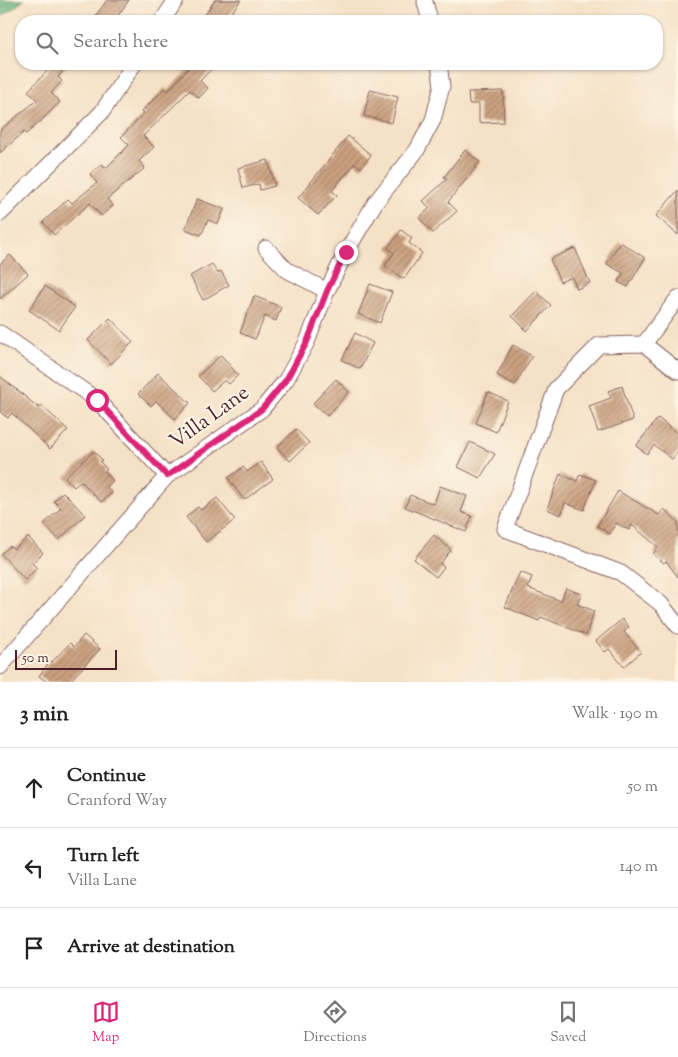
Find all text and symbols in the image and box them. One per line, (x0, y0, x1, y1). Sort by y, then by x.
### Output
search box (15, 15, 663, 70)
icon: search (33, 29, 61, 57)
text: Search here (73, 29, 168, 56)
route end (335, 241, 358, 264)
street label: Villa Lane (164, 379, 256, 457)
route start (86, 389, 109, 412)
scale bar (15, 647, 118, 670)
text: 50 m (22, 649, 49, 669)
text: 3 min (20, 700, 69, 730)
text: Walk · 190 m (571, 703, 658, 726)
text: Continue (67, 763, 146, 790)
icon: ahead (20, 774, 48, 802)
text: 50 m (627, 776, 658, 799)
text: Cranford Way (67, 790, 167, 813)
text: Turn left (67, 843, 139, 870)
icon: left (20, 854, 48, 882)
text: 140 m (620, 856, 658, 879)
text: Villa Lane (67, 870, 137, 893)
icon: arrive (20, 934, 48, 962)
text: Arrive at destination (67, 934, 235, 961)
tab: Map (92, 998, 120, 1048)
tab: Directions (303, 998, 367, 1048)
tab: Saved (550, 998, 586, 1048)

